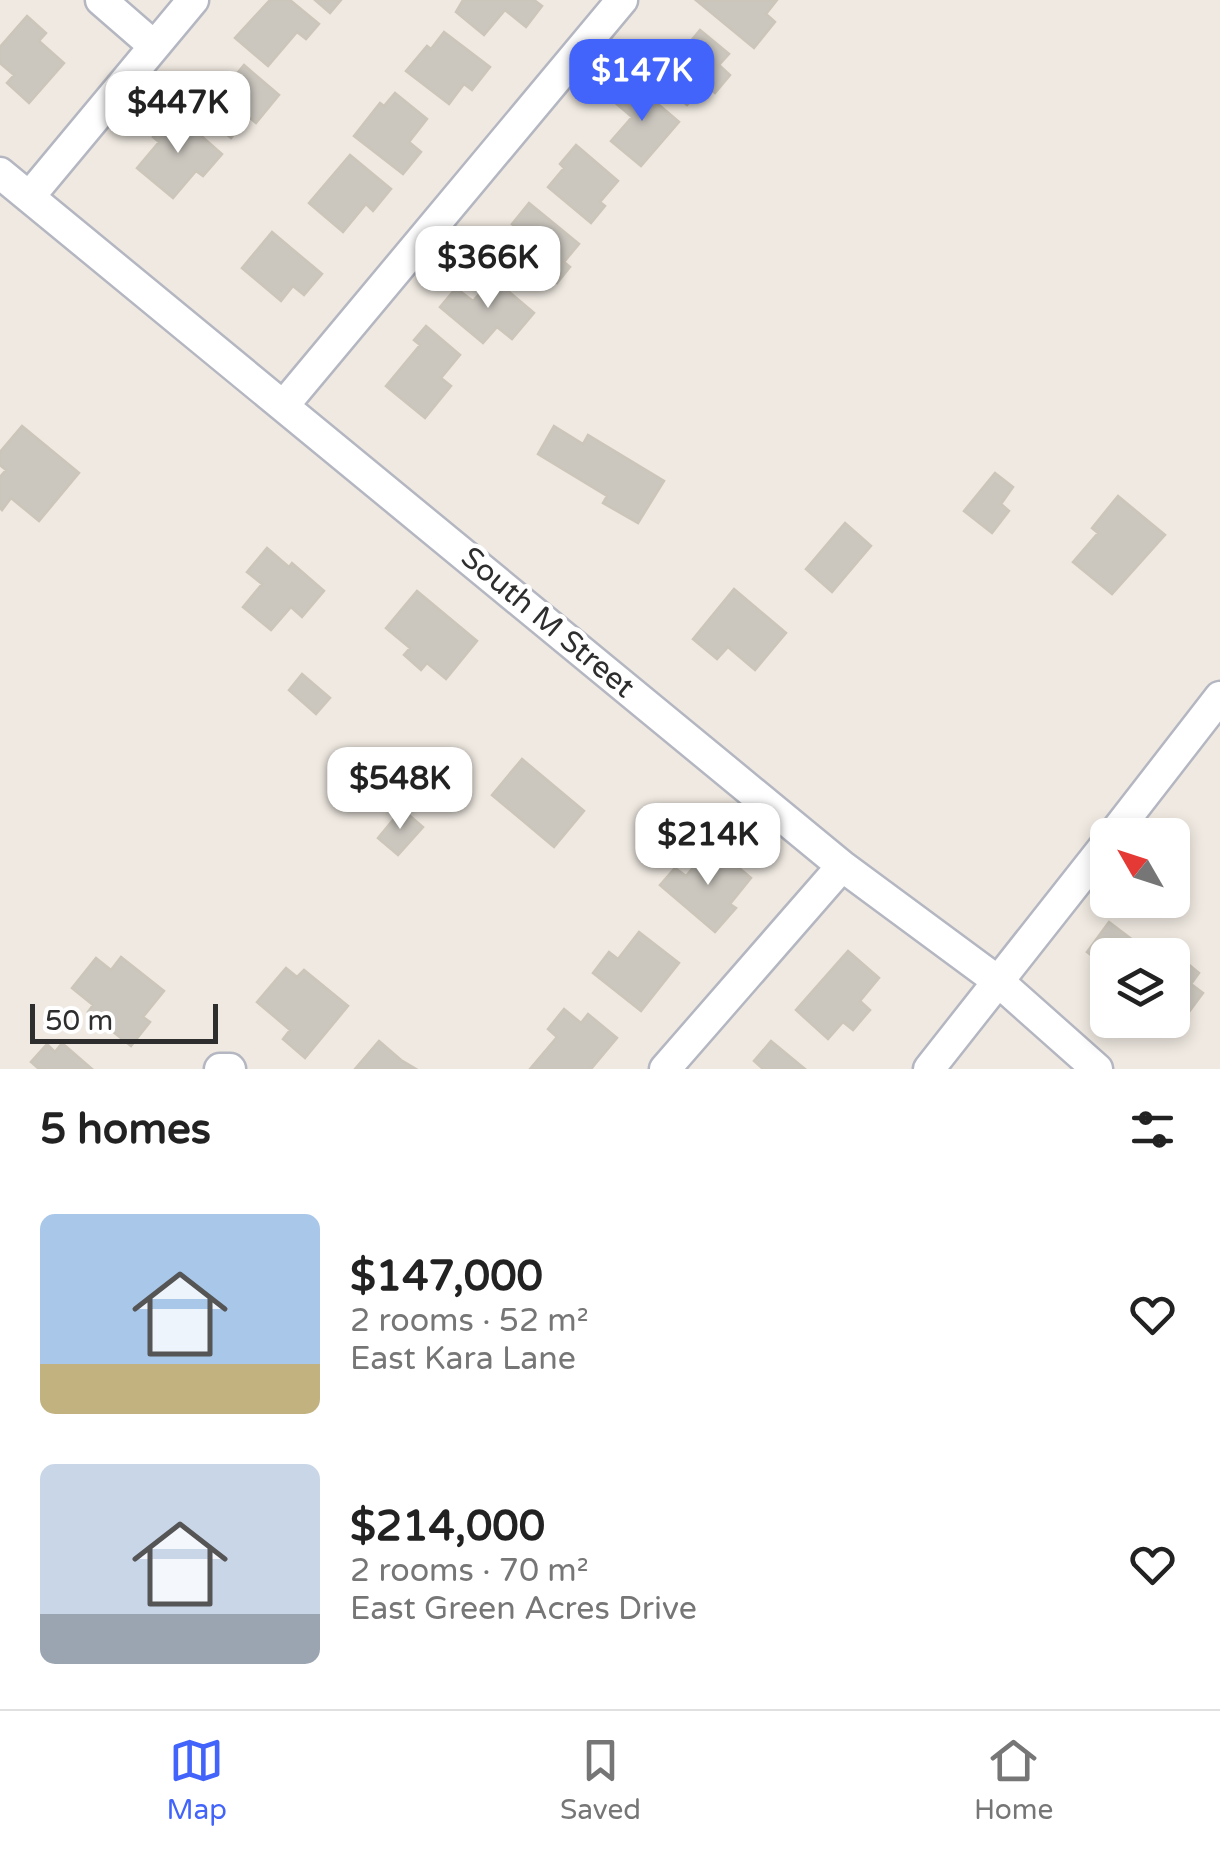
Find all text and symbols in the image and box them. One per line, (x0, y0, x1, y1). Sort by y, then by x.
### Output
pin: $147K (572, 39, 712, 124)
text: $147K (591, 52, 693, 90)
pin: $447K (108, 71, 248, 156)
text: $447K (127, 84, 229, 122)
pin: $366K (418, 226, 558, 311)
text: $366K (437, 239, 539, 277)
street label: South M Street (453, 539, 642, 706)
pin: $548K (330, 747, 470, 832)
text: $548K (349, 760, 451, 798)
pin: $214K (638, 803, 778, 888)
text: $214K (657, 816, 759, 854)
north arrow (1090, 818, 1190, 918)
map controls (1090, 818, 1190, 1038)
button: layers (1090, 938, 1190, 1038)
scale bar (30, 999, 218, 1044)
text: 50 m (45, 1004, 113, 1038)
icon: filters (1125, 1102, 1180, 1157)
text: 5 homes (40, 1104, 211, 1155)
text: $147,000 (350, 1251, 543, 1302)
icon: home (120, 1254, 240, 1374)
icon: heart (1125, 1287, 1180, 1342)
text: 2 rooms · 52 m² (350, 1302, 589, 1340)
text: East Kara Lane (350, 1340, 576, 1378)
text: $214,000 (350, 1501, 545, 1552)
icon: home (120, 1504, 240, 1624)
icon: heart (1125, 1537, 1180, 1592)
text: 2 rooms · 70 m² (350, 1552, 589, 1590)
text: East Green Acres Drive (350, 1590, 697, 1628)
tab: Map (167, 1733, 227, 1827)
tab: Saved (560, 1733, 641, 1827)
tab: Home (974, 1733, 1053, 1827)

